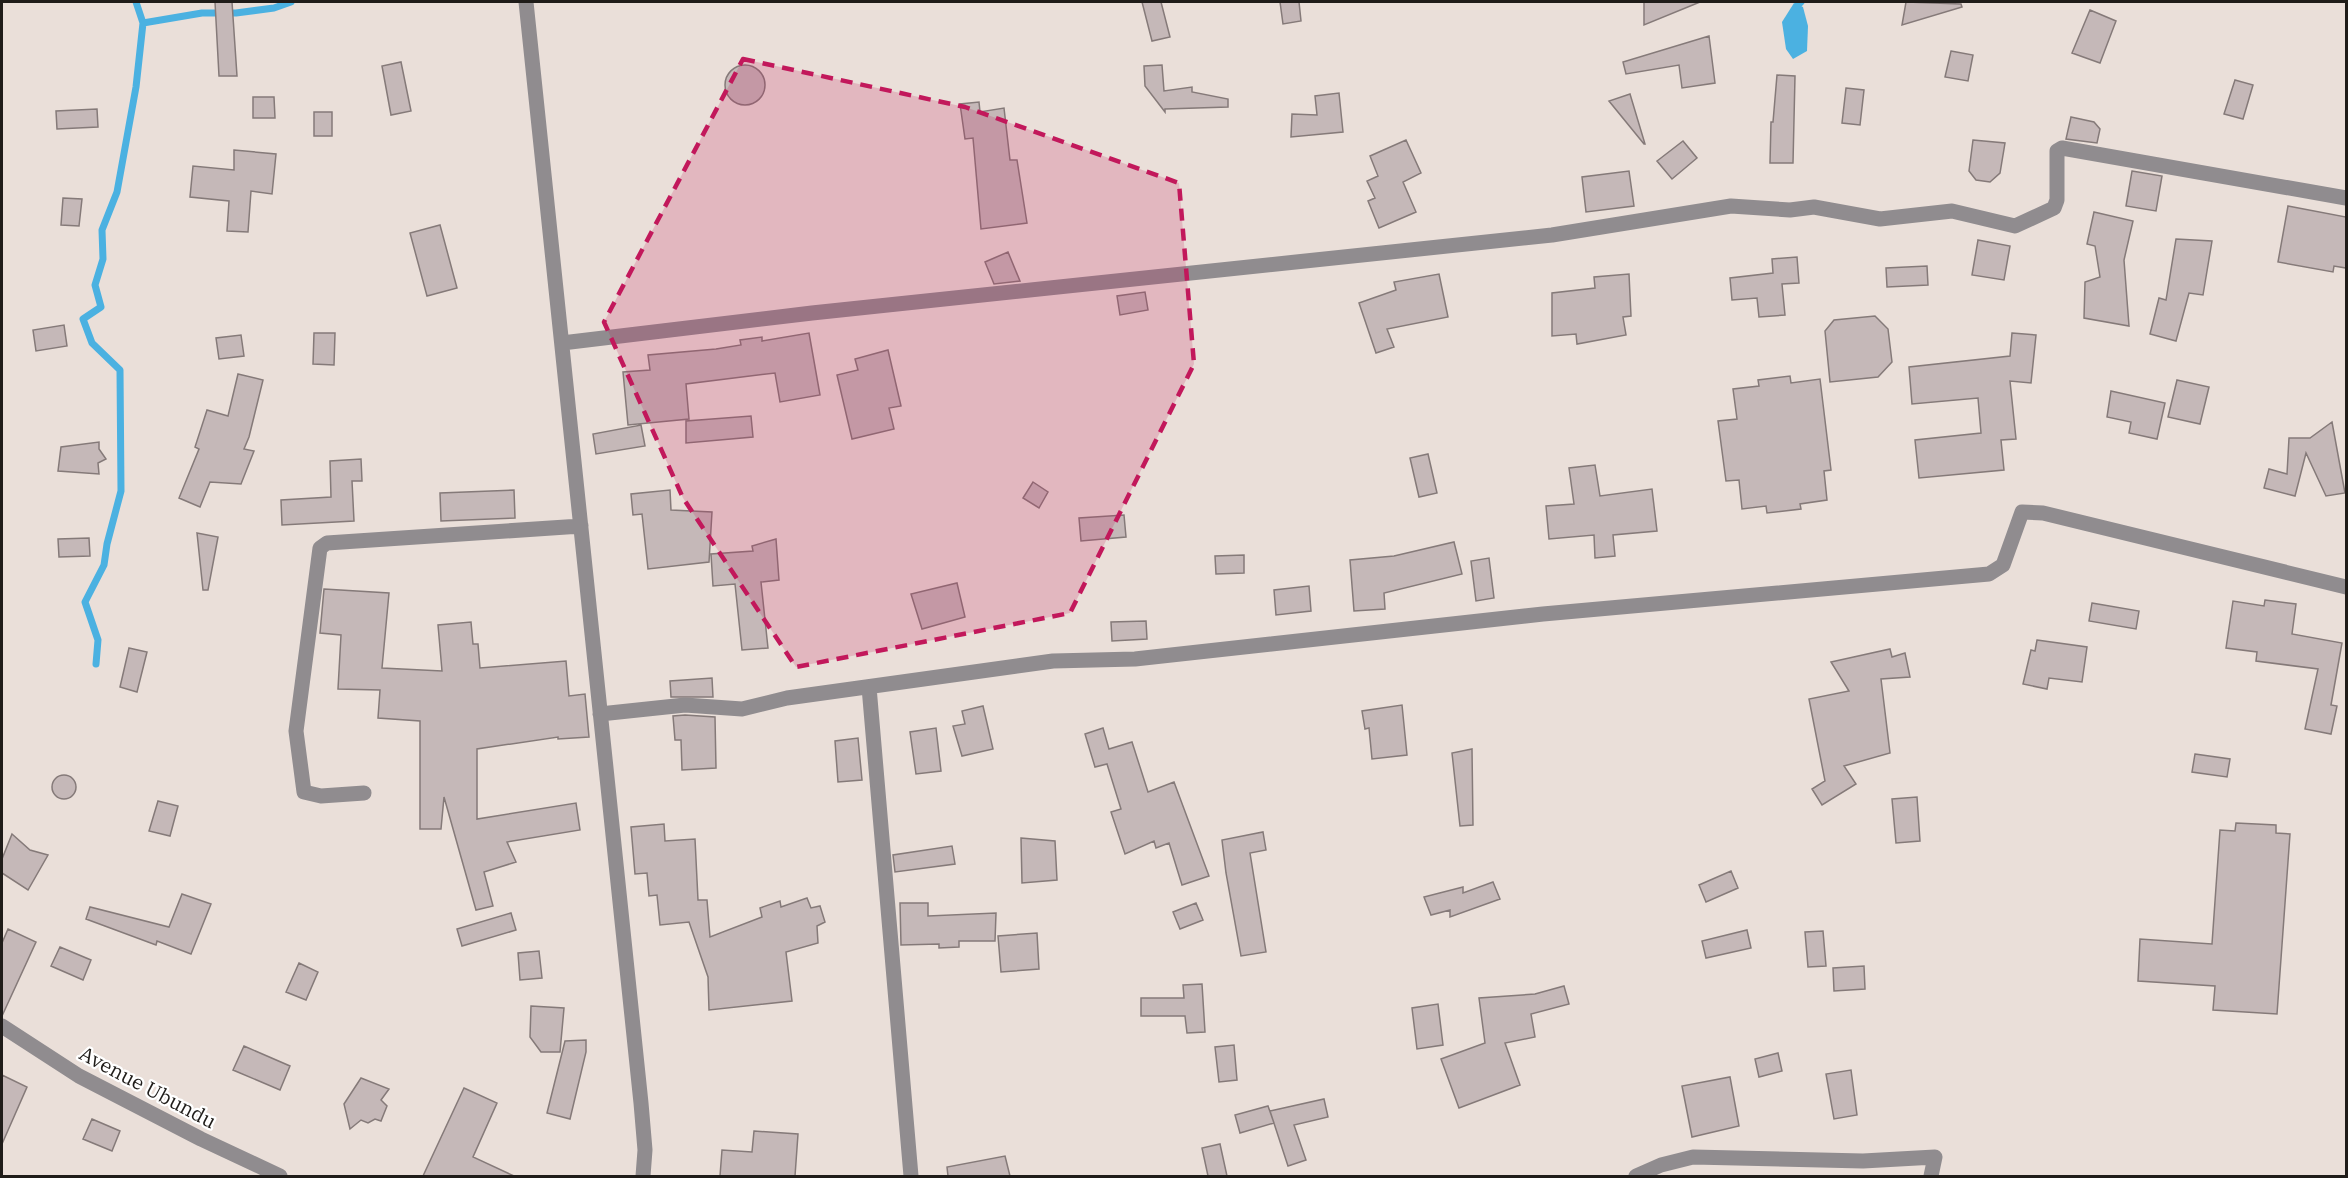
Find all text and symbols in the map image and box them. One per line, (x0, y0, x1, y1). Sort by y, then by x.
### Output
street label: Avenue Ubundu (75, 1040, 221, 1134)

